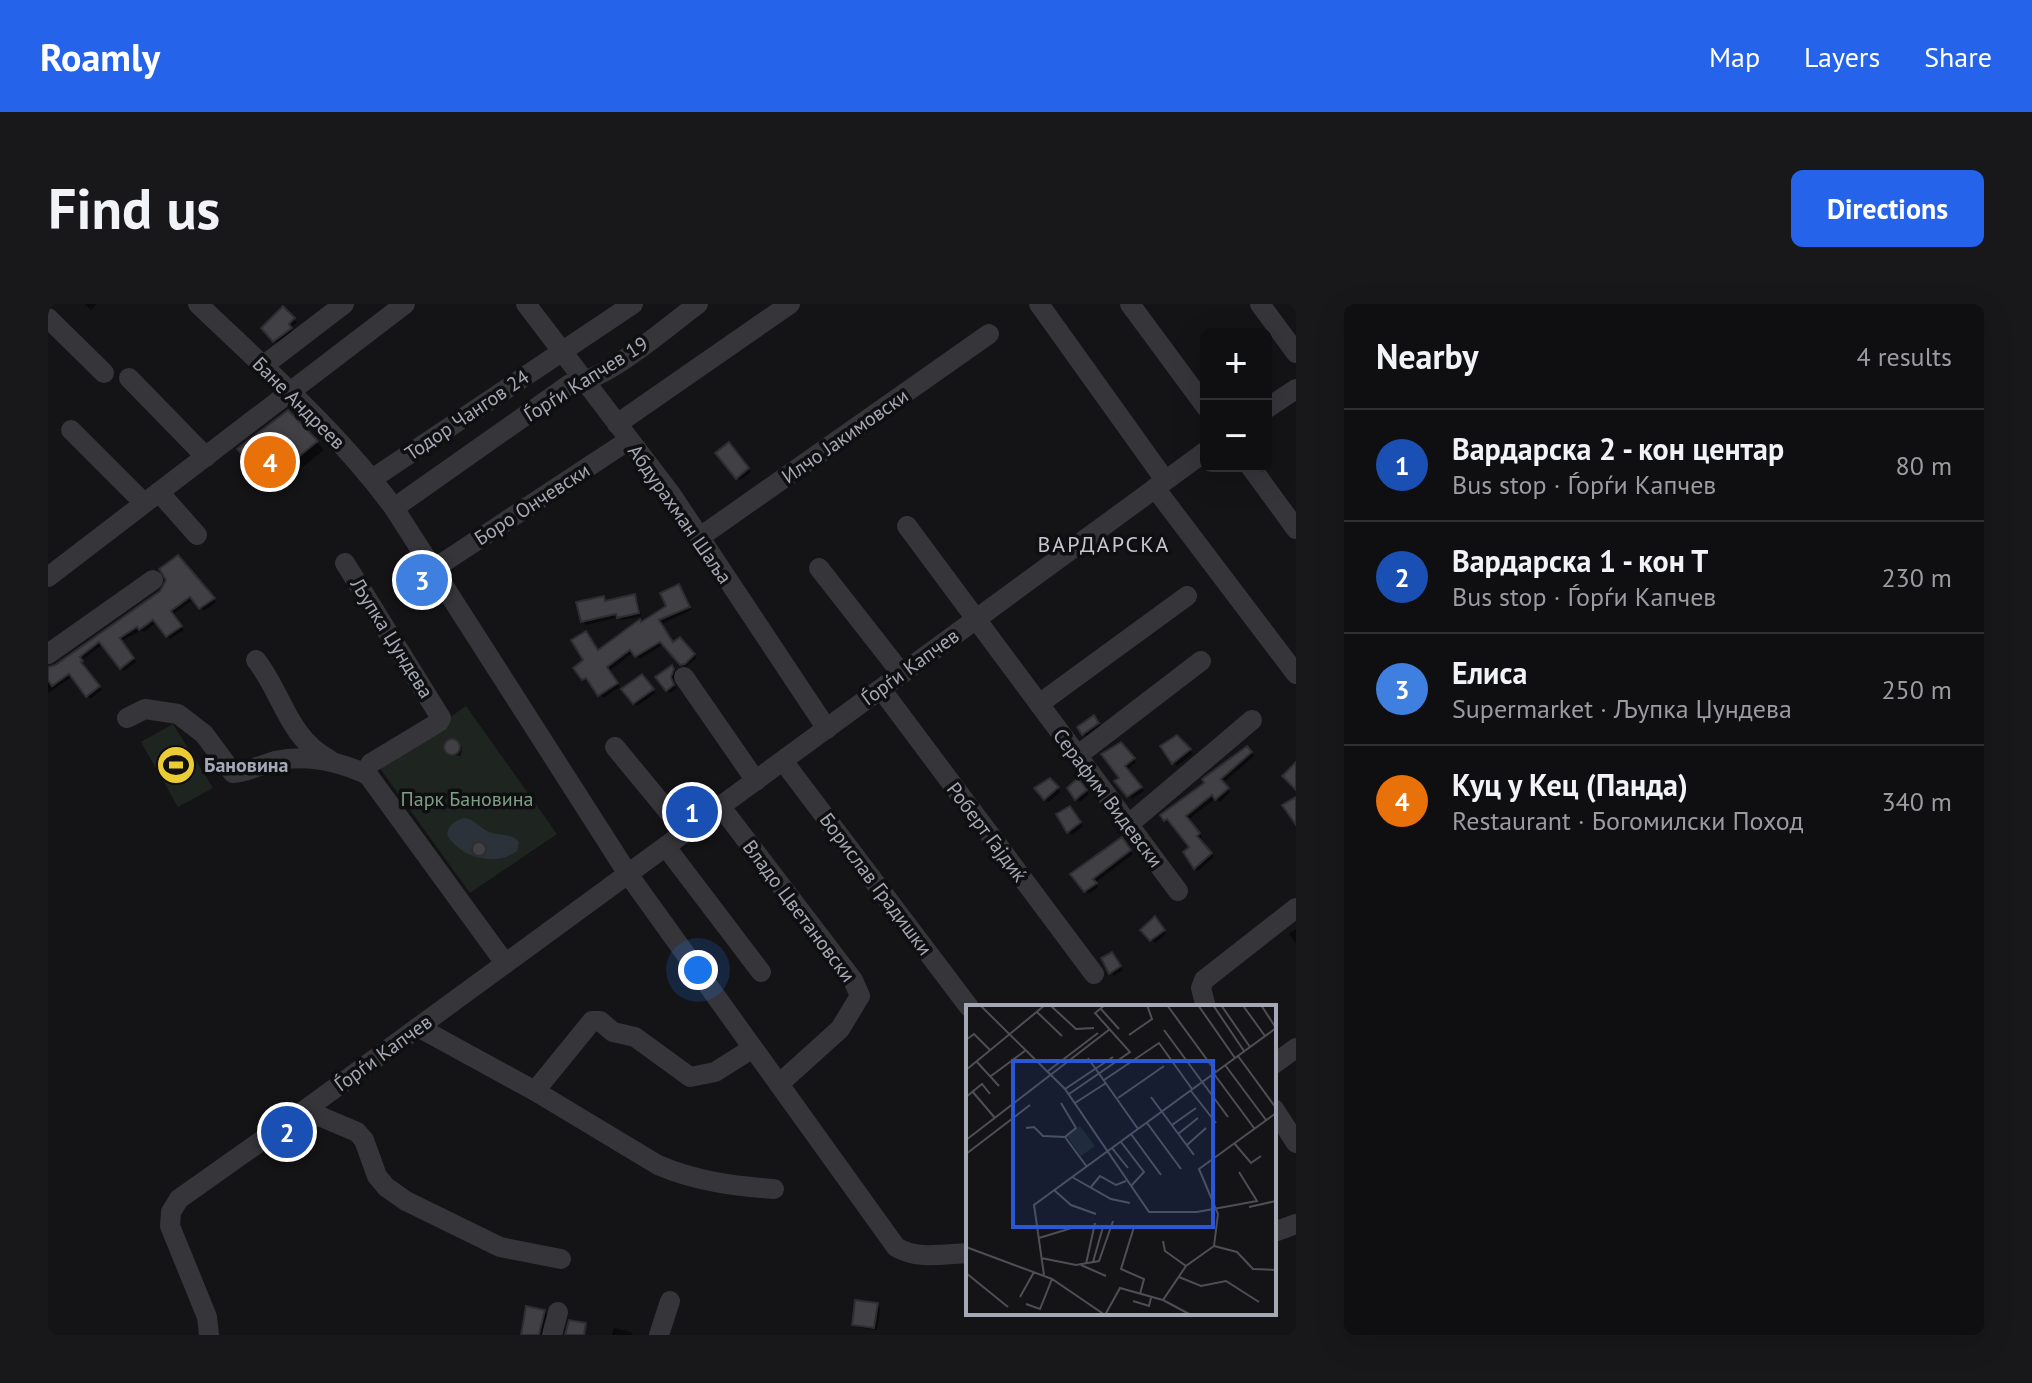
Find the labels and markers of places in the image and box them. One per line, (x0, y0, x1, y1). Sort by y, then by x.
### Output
pin: 4 (244, 432, 296, 492)
pin: 3 (396, 550, 448, 610)
sports icon: Бановина (155, 744, 197, 786)
place label: Бановина (204, 752, 289, 778)
pin: 1 (666, 782, 718, 842)
pin: 2 (261, 1102, 313, 1162)

